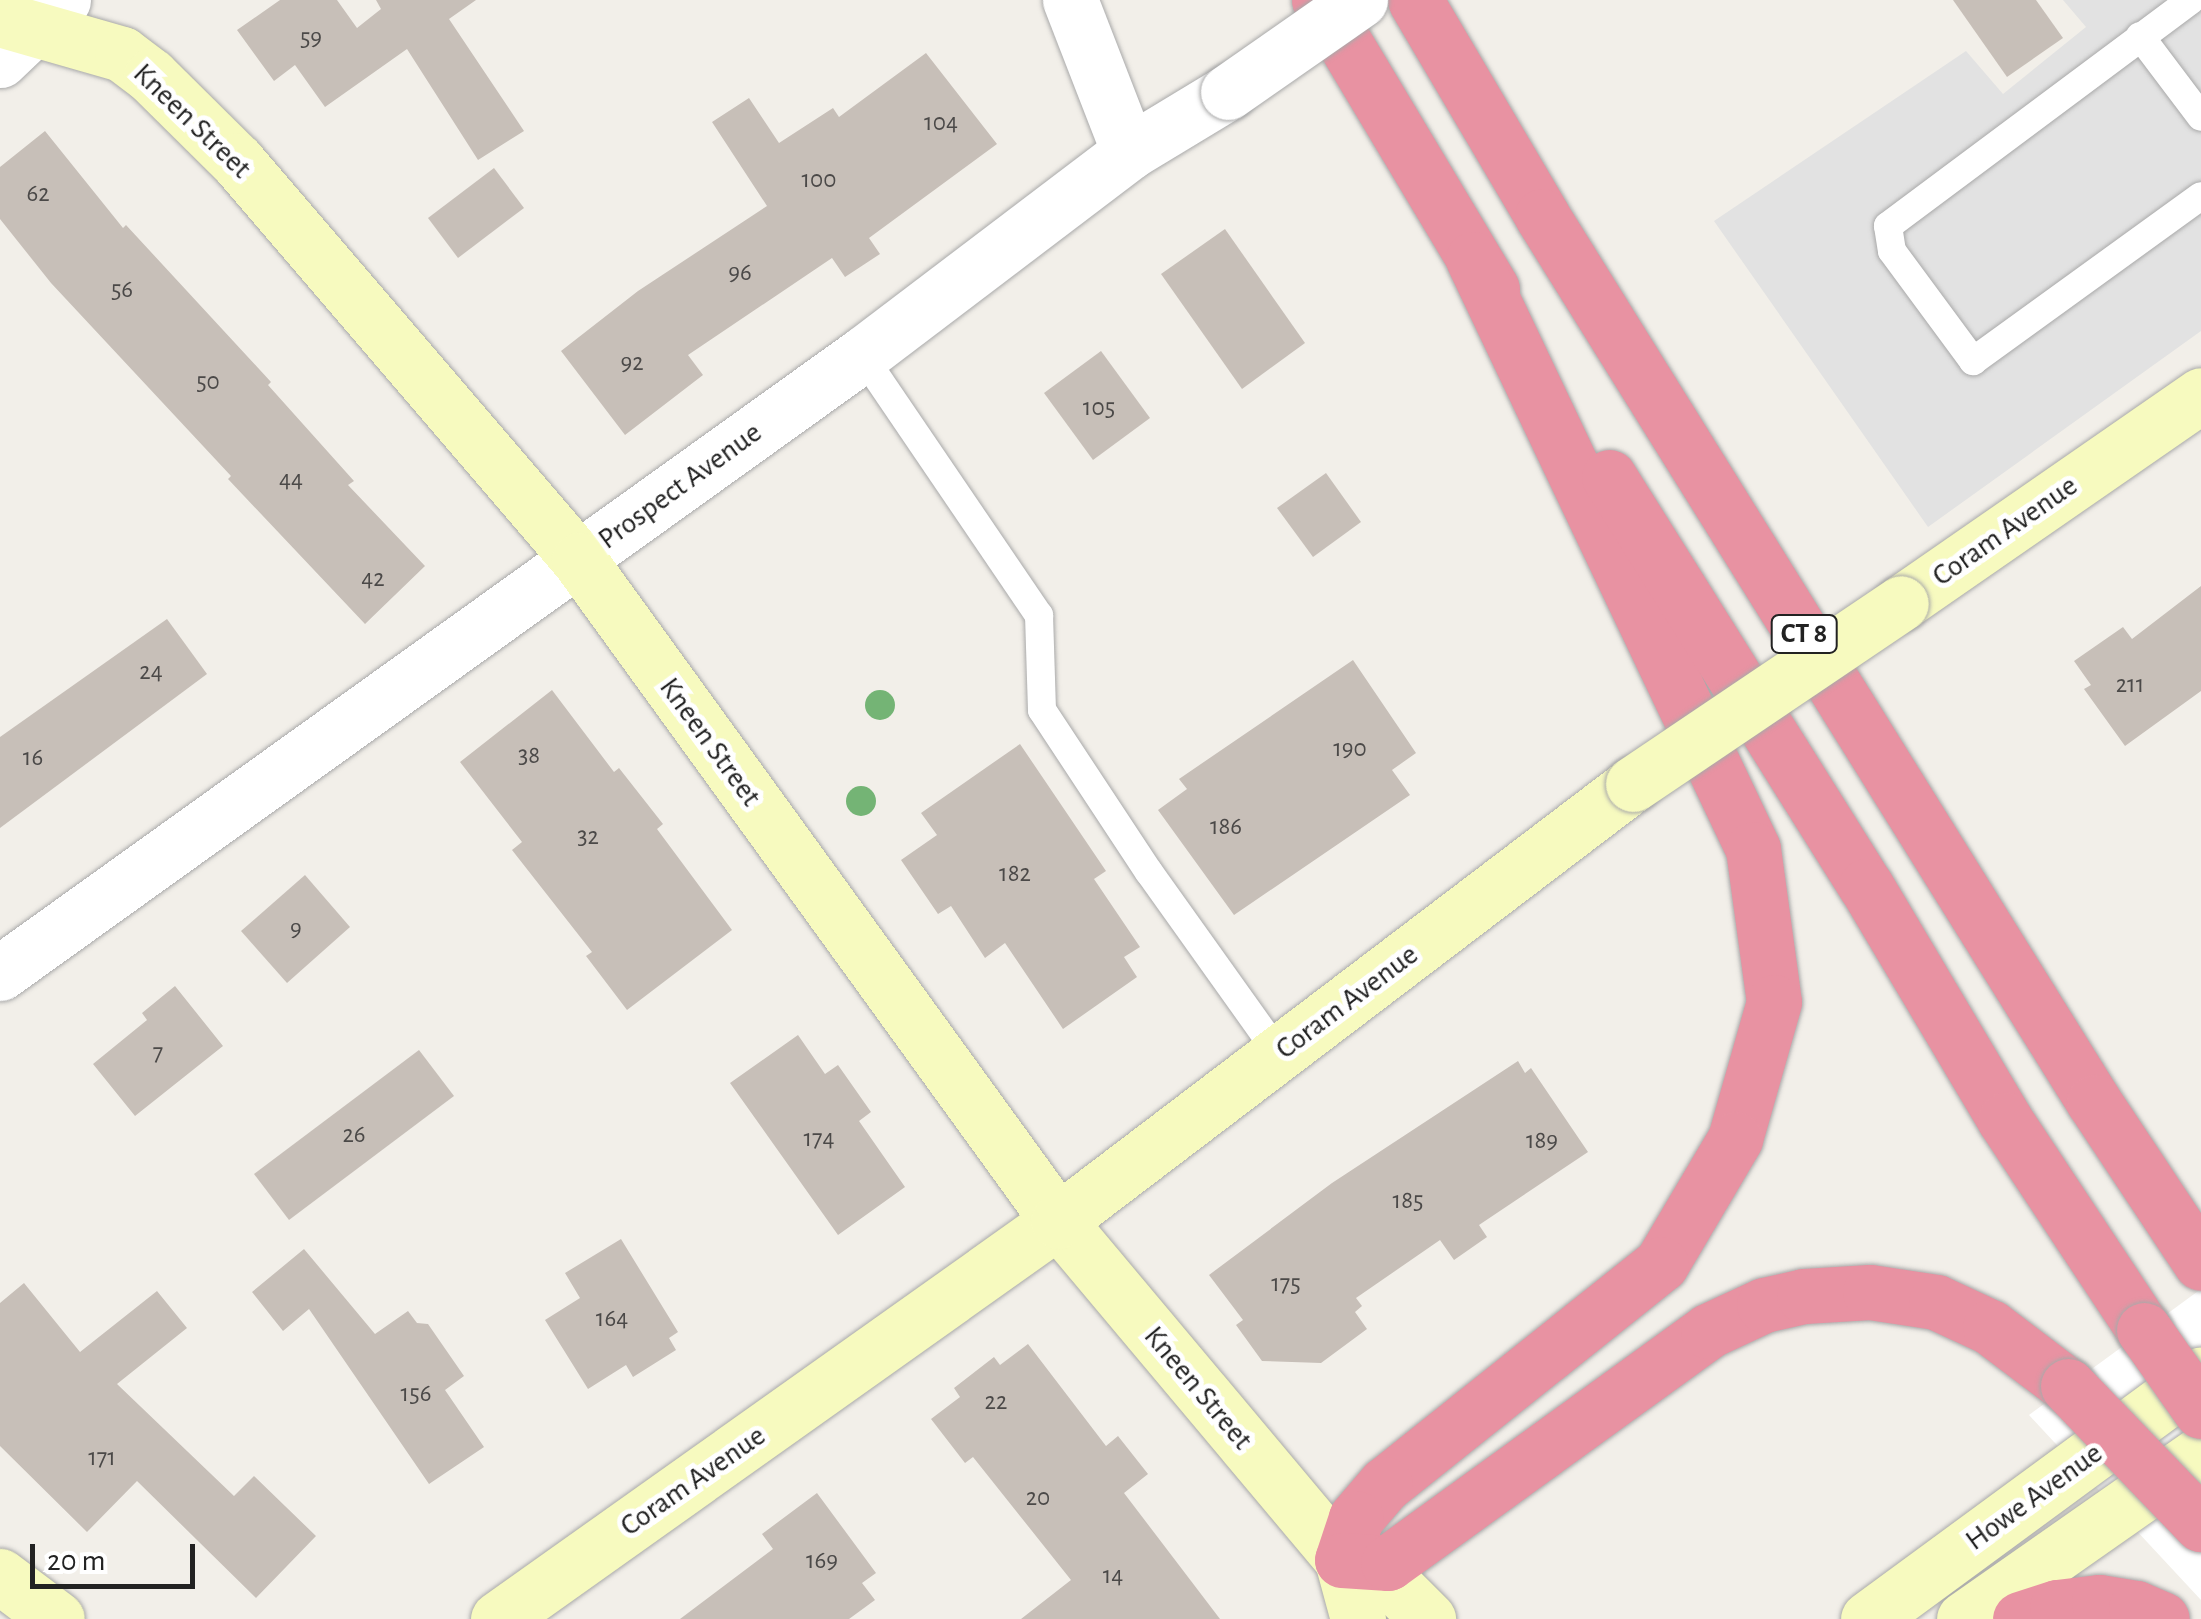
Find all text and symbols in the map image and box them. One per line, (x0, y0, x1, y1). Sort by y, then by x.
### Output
house number: 59 (300, 23, 322, 53)
street label: Kneen Street (125, 56, 259, 186)
house number: 104 (924, 108, 958, 138)
house number: 100 (802, 165, 836, 195)
house number: 62 (26, 179, 50, 209)
house number: 96 (728, 258, 752, 288)
house number: 56 (111, 275, 133, 305)
house number: 92 (620, 348, 644, 378)
house number: 50 (196, 367, 220, 397)
house number: 105 (1083, 393, 1115, 423)
street label: Prospect Avenue (591, 415, 769, 557)
house number: 44 (279, 465, 303, 495)
street label: Coram Avenue (1926, 468, 2084, 594)
house number: 42 (361, 564, 385, 594)
road number: CT 8 (1769, 611, 1839, 657)
house number: 24 (139, 657, 163, 687)
house number: 211 (2116, 670, 2144, 700)
street label: Kneen Street (651, 671, 769, 813)
house number: 190 (1333, 734, 1367, 764)
house number: 38 (518, 741, 540, 771)
house number: 16 (23, 743, 43, 773)
house number: 186 (1210, 812, 1242, 842)
house number: 32 (577, 822, 599, 852)
house number: 182 (999, 859, 1031, 889)
house number: 9 (290, 914, 302, 944)
street label: Coram Avenue (1269, 937, 1425, 1067)
house number: 7 (153, 1038, 163, 1068)
house number: 26 (342, 1120, 366, 1150)
house number: 174 (803, 1124, 835, 1154)
house number: 189 (1526, 1126, 1558, 1156)
house number: 185 (1393, 1186, 1423, 1216)
house number: 175 (1271, 1269, 1301, 1299)
house number: 164 (596, 1304, 628, 1334)
street label: Kneen Street (1136, 1319, 1260, 1457)
house number: 156 (401, 1379, 431, 1409)
house number: 22 (985, 1387, 1007, 1417)
street label: Coram Avenue (614, 1418, 772, 1544)
street label: Howe Avenue (1959, 1435, 2109, 1559)
house number: 171 (88, 1443, 116, 1473)
house number: 20 (1026, 1483, 1050, 1513)
scale bar (35, 1524, 200, 1586)
text: 20 m (47, 1546, 105, 1576)
house number: 169 (806, 1546, 838, 1576)
house number: 14 (1103, 1561, 1123, 1591)

